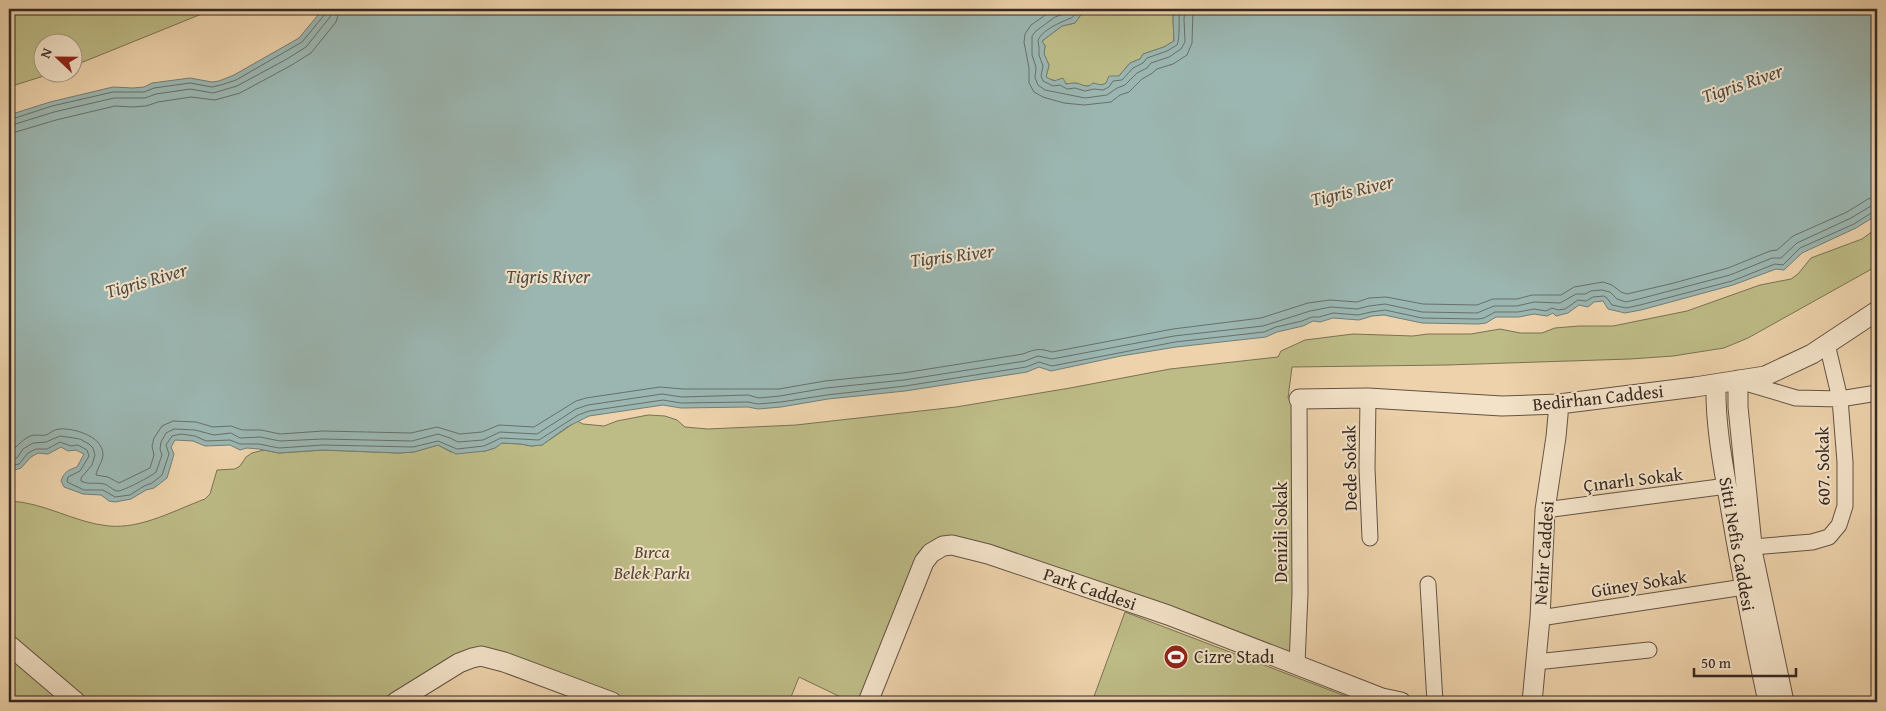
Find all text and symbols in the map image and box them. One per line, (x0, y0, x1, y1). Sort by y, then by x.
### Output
north arrow (32, 32, 82, 82)
text: N (35, 44, 57, 61)
water label: Tigris River (1698, 56, 1787, 110)
water label: Tigris River (1308, 167, 1397, 213)
water label: Tigris River (908, 236, 996, 274)
water label: Tigris River (102, 255, 191, 305)
water label: Tigris River (506, 262, 591, 290)
street label: Bedirhan Caddesi (1531, 377, 1665, 418)
street label: Dede Sokak (1335, 424, 1364, 511)
street label: 607. Sokak (1808, 425, 1837, 506)
street label: Çınarlı Sokak (1582, 460, 1685, 499)
street label: Sitti Nefis Caddesi (1712, 475, 1763, 613)
street label: Denizli Sokak (1267, 481, 1294, 583)
street label: Nehir Caddesi (1526, 500, 1561, 606)
park label: Bırca Belek Parkı (613, 538, 691, 586)
street label: Park Caddesi (1040, 560, 1140, 617)
street label: Güney Sokak (1589, 562, 1690, 604)
place label: Cizre Stadı (1194, 643, 1275, 670)
sports icon: Cizre Stadı (1163, 644, 1189, 670)
scale bar (1694, 646, 1796, 678)
text: 50 m (1701, 652, 1732, 673)

